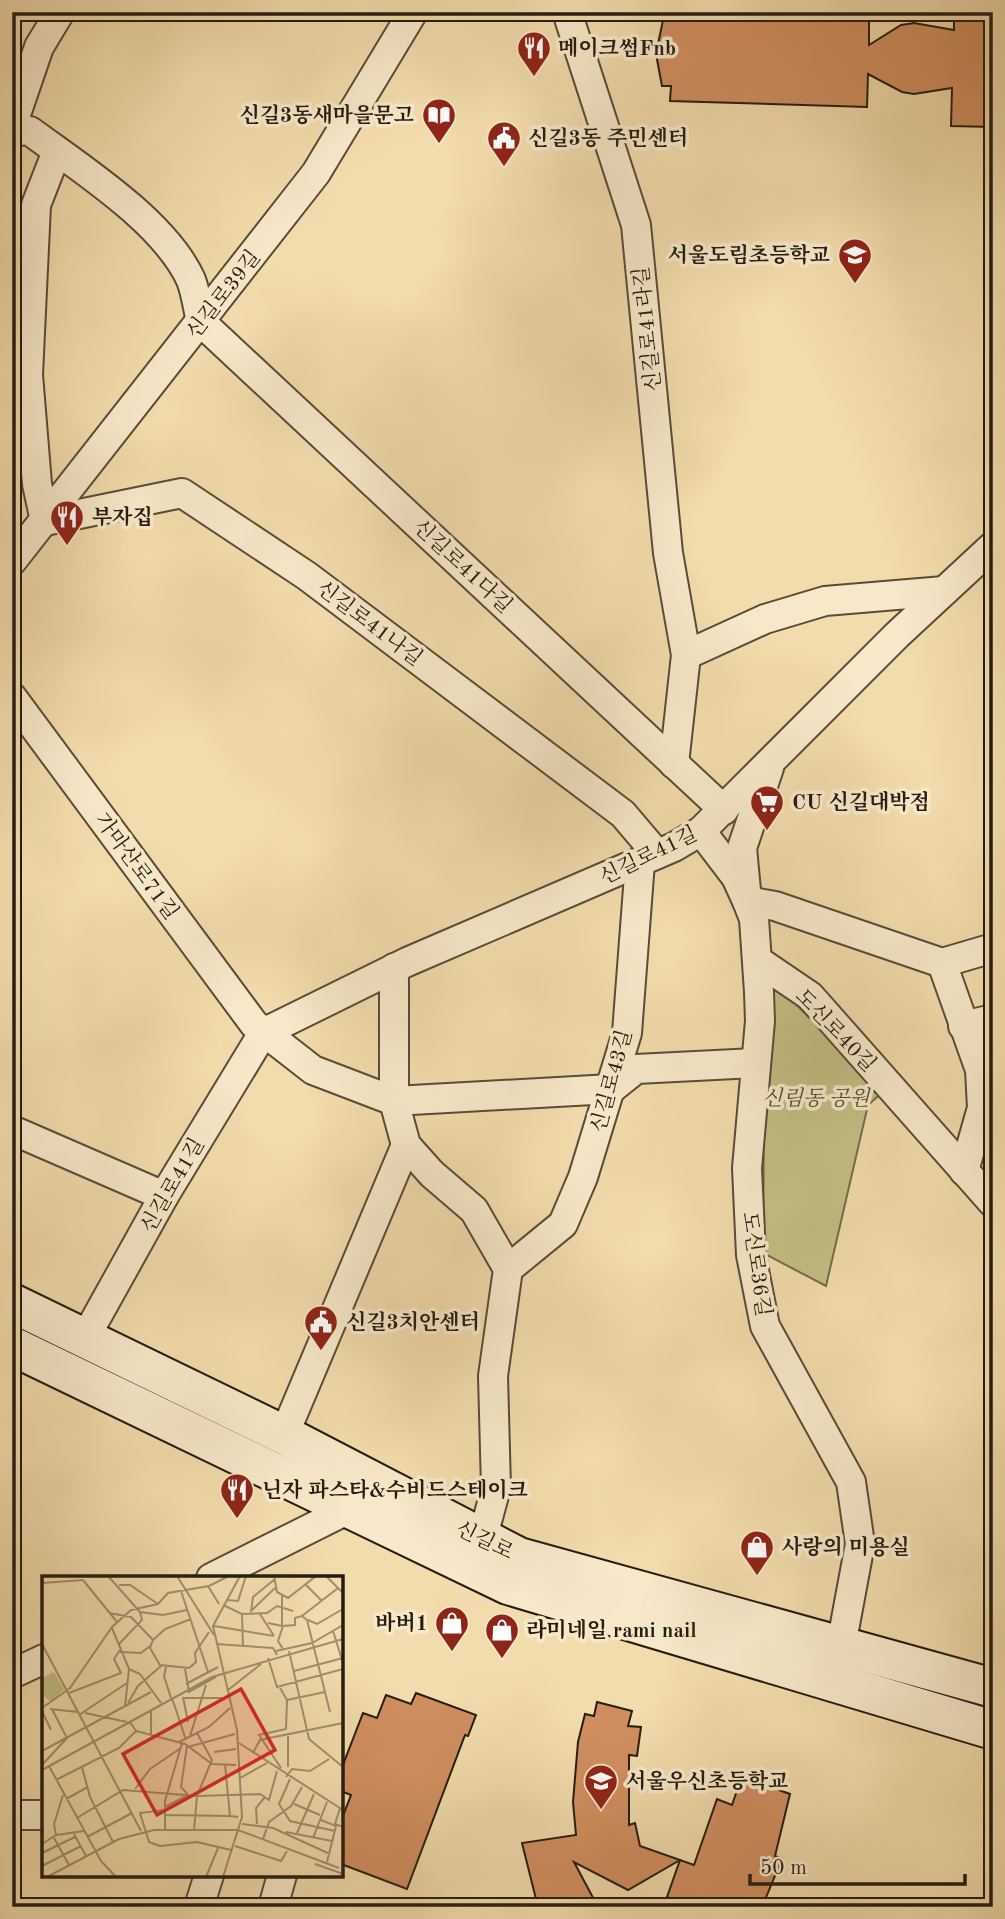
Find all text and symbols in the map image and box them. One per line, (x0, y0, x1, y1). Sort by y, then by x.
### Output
restaurant icon: 메이크썸Fnb (515, 29, 553, 78)
place label: 메이크썸Fnb (558, 36, 676, 60)
library icon: 신길3동새마을문고 (420, 96, 458, 145)
place label: 신길3동새마을문고 (240, 103, 414, 127)
public building icon: 신길3동 주민센터 (485, 119, 523, 168)
place label: 신길3동 주민센터 (528, 126, 688, 150)
school or university icon: 서울도림초등학교 (836, 236, 874, 285)
place label: 서울도림초등학교 (668, 243, 830, 267)
street label: 신길로39길 (182, 246, 265, 343)
street label: 신길로41라길 (629, 265, 666, 393)
restaurant icon: 부자집 (48, 498, 86, 547)
place label: 부자집 (92, 505, 153, 529)
street label: 신길로41다길 (409, 515, 517, 618)
street label: 신길로41나길 (313, 576, 427, 670)
supermarket icon: CU 신길대박점 (748, 783, 786, 832)
place label: CU 신길대박점 (792, 790, 930, 814)
street label: 가마산로71길 (90, 809, 183, 924)
street label: 신길로41길 (596, 822, 701, 889)
street label: 도신로40길 (791, 984, 881, 1076)
street label: 신길로43길 (587, 1027, 636, 1135)
park label: 신림동 공원 (762, 1087, 871, 1110)
street label: 신길로41길 (136, 1134, 209, 1237)
street label: 도신로36길 (738, 1210, 775, 1318)
public building icon: 신길3치안센터 (302, 1303, 340, 1352)
place label: 신길3치안센터 (346, 1310, 480, 1334)
restaurant icon: 닌자 파스타&수비드스테이크 (218, 1471, 256, 1520)
place label: 닌자 파스타&수비드스테이크 (262, 1478, 528, 1502)
street label: 신길로 (452, 1517, 517, 1564)
shop icon: 사랑의 미용실 (738, 1528, 776, 1577)
place label: 사랑의 미용실 (782, 1535, 910, 1559)
inset map (42, 1576, 343, 1877)
shop icon: 바버1 (433, 1604, 471, 1653)
place label: 바버1 (375, 1611, 428, 1635)
shop icon: 라미네일 rami nail (483, 1611, 521, 1660)
place label: 라미네일 rami nail (526, 1618, 697, 1642)
school or university icon: 서울우신초등학교 (582, 1762, 620, 1811)
place label: 서울우신초등학교 (626, 1769, 788, 1793)
scale bar (750, 1842, 965, 1886)
text: 50 m (760, 1858, 807, 1879)

